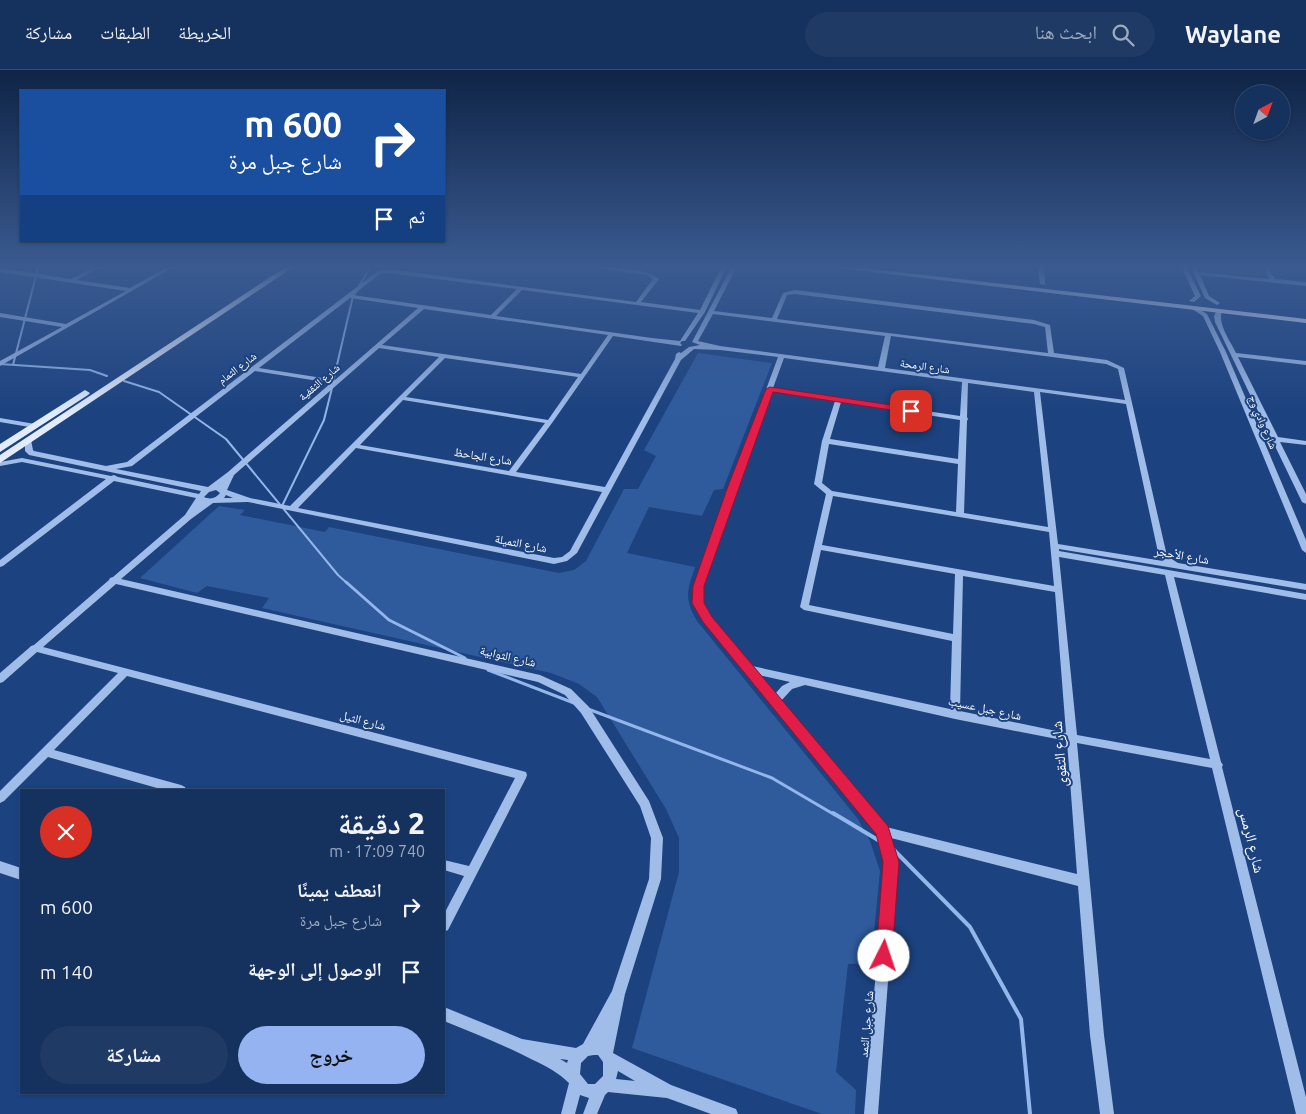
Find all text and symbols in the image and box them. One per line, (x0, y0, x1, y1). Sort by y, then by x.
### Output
search box (805, 12, 1155, 57)
text: ابحث هنا (1035, 21, 1097, 43)
icon: search (1109, 21, 1137, 49)
text: Waylane (1185, 21, 1281, 48)
text: مشاركة (25, 22, 72, 42)
text: الطبقات (100, 22, 150, 42)
text: الخريطة (178, 22, 231, 42)
north arrow (1235, 85, 1290, 140)
map controls (1235, 85, 1290, 140)
text: 600 m (244, 104, 342, 144)
icon: right (360, 110, 425, 175)
text: شارع جبل مرة (229, 148, 342, 173)
icon: arrive (370, 205, 398, 233)
text: ثم (408, 205, 425, 227)
street label: شارع الثمام (215, 350, 259, 387)
street label: شارع الرمحة (899, 357, 951, 376)
street label: شارع الثقفية (296, 361, 342, 404)
pin (890, 390, 932, 432)
street label: شارع وادي وج (1244, 393, 1280, 452)
icon: arrive (897, 397, 925, 425)
street label: شارع الجاحظ (453, 445, 513, 469)
street label: شارع الثميلة (493, 532, 548, 556)
street label: شارع الأحجر (1152, 544, 1210, 568)
street label: شارع الثوابية (478, 643, 537, 671)
street label: شارع جبل عسيب (947, 694, 1023, 724)
street label: شارع الثيل (338, 708, 387, 734)
street label: شارع التقوى (1048, 720, 1072, 788)
button: close (40, 806, 92, 858)
text: 2 دقيقة (338, 806, 425, 840)
street label: شارع الرمس (1234, 806, 1268, 875)
text: 740 m · 17:09 (329, 842, 425, 860)
text: انعطف يمينًا (297, 879, 382, 901)
icon: right (397, 893, 425, 921)
text: 600 m (40, 896, 93, 918)
text: شارع جبل مرة (300, 911, 382, 929)
position arrow (857, 929, 909, 981)
text: الوصول إلى الوجهة (248, 958, 382, 980)
icon: arrive (397, 958, 425, 986)
text: 140 m (40, 961, 93, 983)
street label: شارع جبل الثمد (857, 990, 877, 1058)
button: مشاركة (40, 1026, 228, 1084)
button: خروج (238, 1026, 425, 1084)

